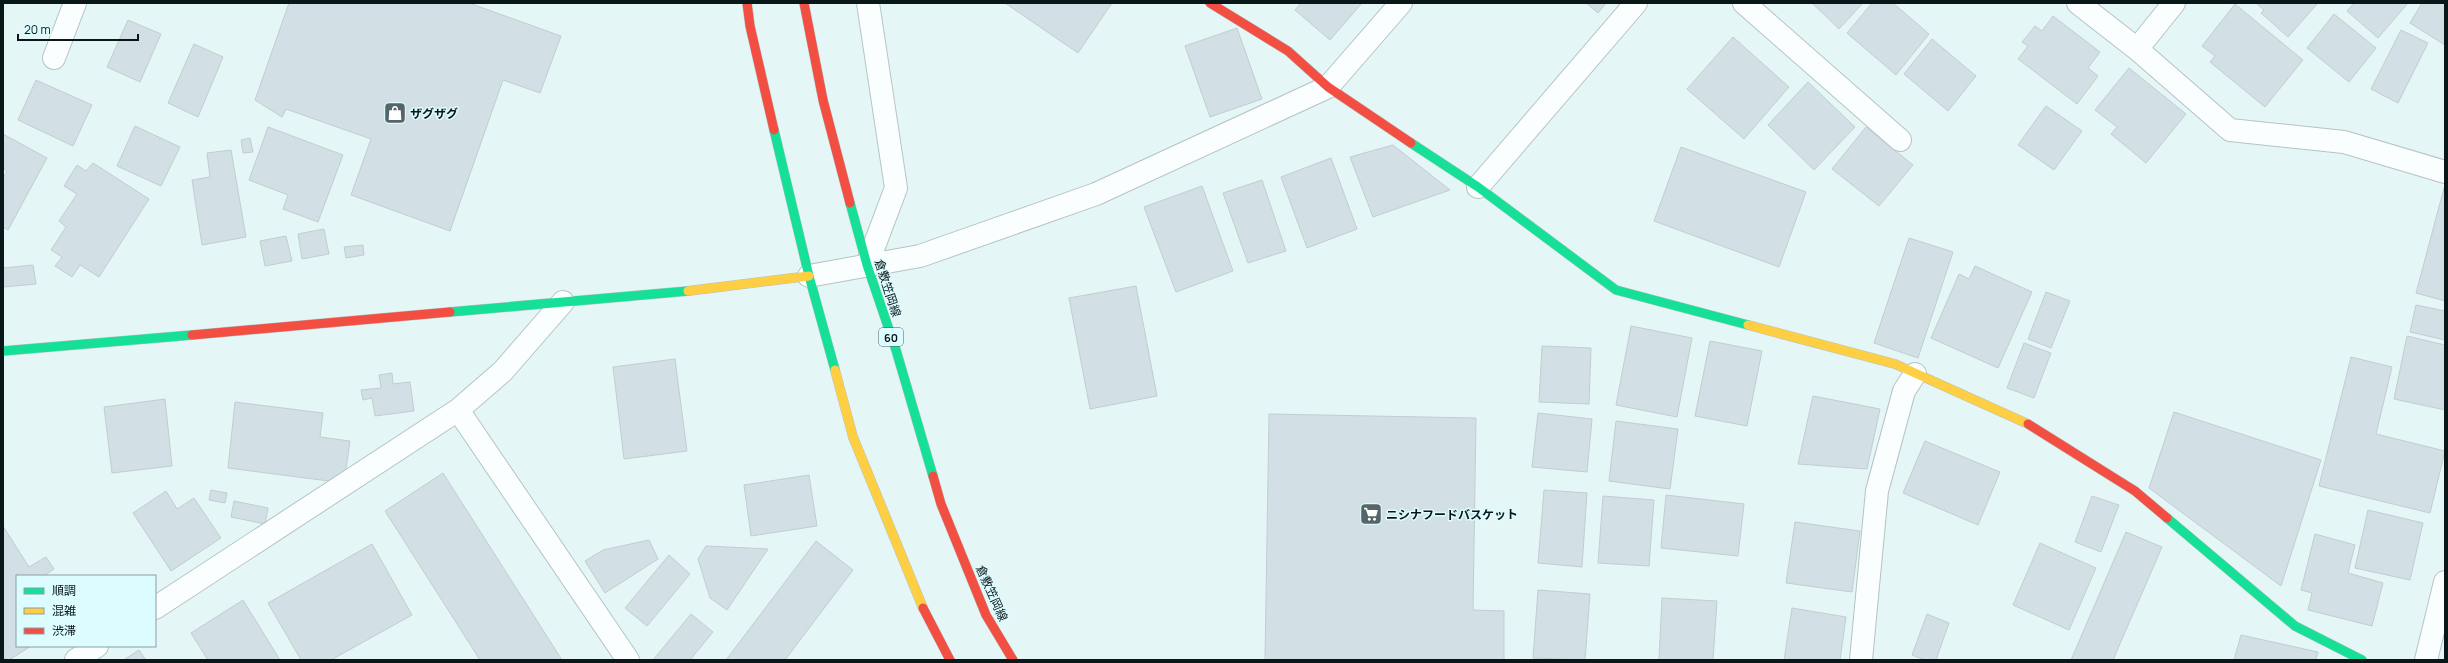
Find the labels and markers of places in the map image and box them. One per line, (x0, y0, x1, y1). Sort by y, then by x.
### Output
shop icon: ザグザグ (382, 100, 408, 126)
place label: ザグザグ (410, 105, 458, 122)
supermarket icon: ニシナフードバスケット (1358, 501, 1384, 527)
place label: ニシナフードバスケット (1386, 506, 1518, 523)

